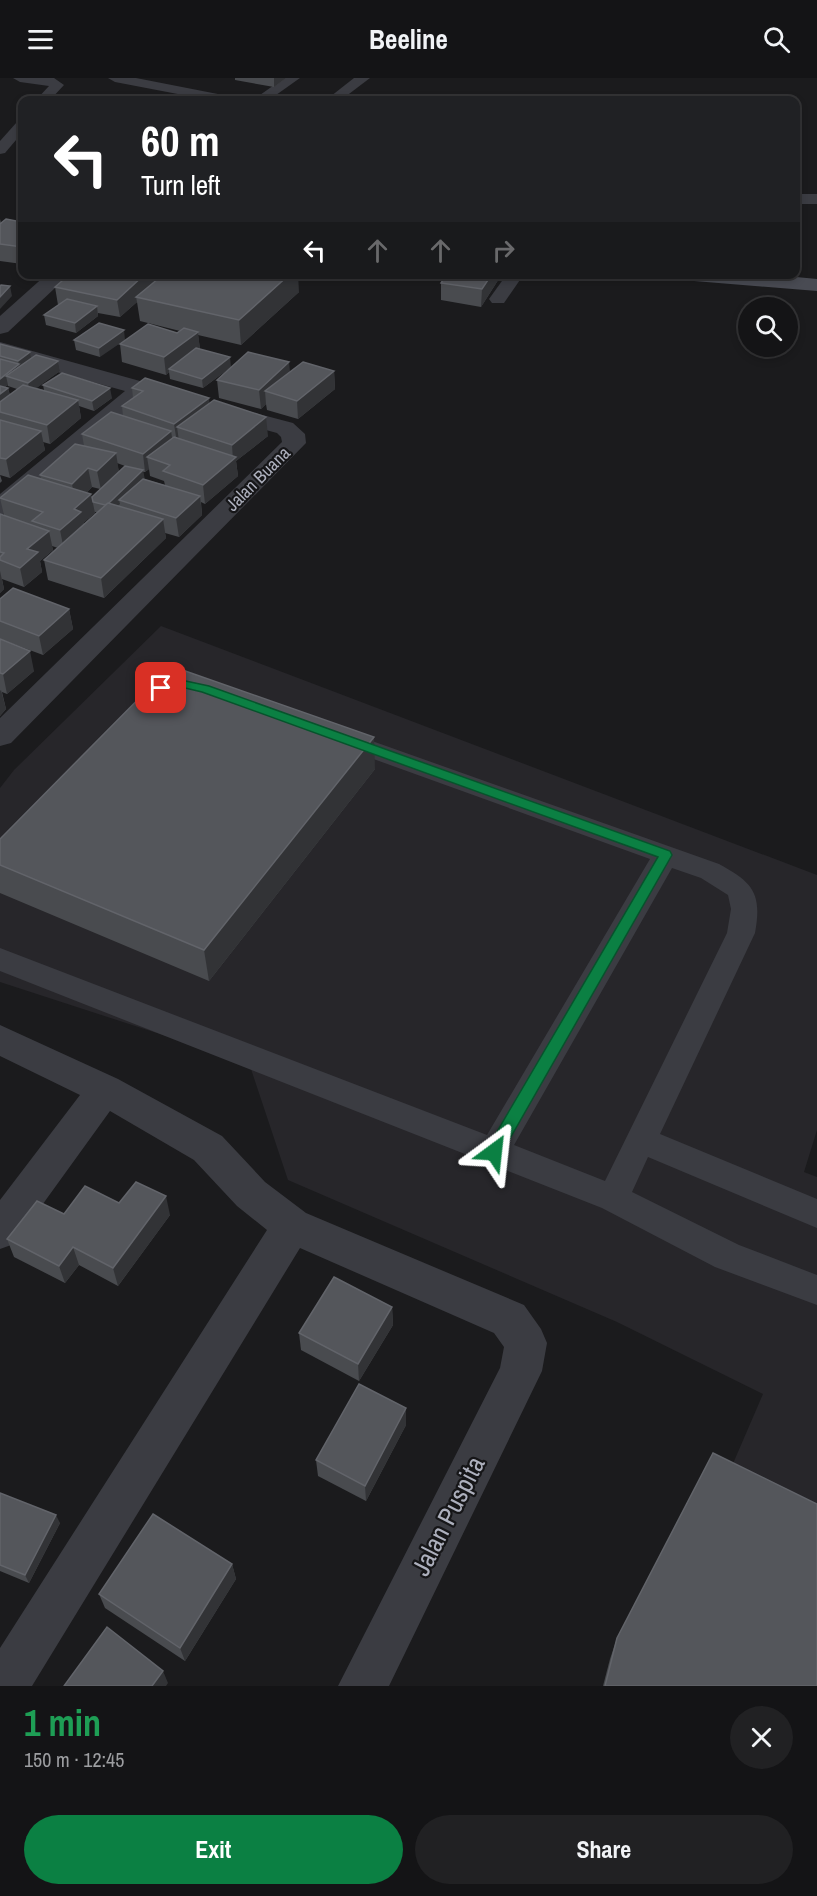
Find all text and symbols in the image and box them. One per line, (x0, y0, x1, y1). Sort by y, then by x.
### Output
text: Beeline (369, 21, 448, 57)
icon: menu (24, 23, 57, 56)
icon: search (760, 23, 793, 56)
text: 60 m (141, 113, 220, 169)
icon: left (42, 120, 120, 198)
text: Turn left (141, 167, 220, 203)
icon: left (298, 234, 331, 267)
icon: ahead (361, 234, 394, 267)
icon: ahead (424, 234, 457, 267)
icon: right (487, 234, 520, 267)
map controls (738, 297, 798, 357)
button: search (738, 297, 798, 357)
street label: Jalan Buana (220, 441, 295, 516)
pin (135, 662, 186, 713)
icon: arrive (144, 671, 177, 704)
position arrow (462, 1120, 526, 1184)
street label: Jalan Puspita (403, 1450, 493, 1581)
text: 1 min (24, 1699, 101, 1747)
button: close (730, 1706, 793, 1769)
text: 150 m · 12:45 (24, 1746, 124, 1773)
button: Exit (24, 1815, 403, 1884)
button: Share (415, 1815, 793, 1884)

